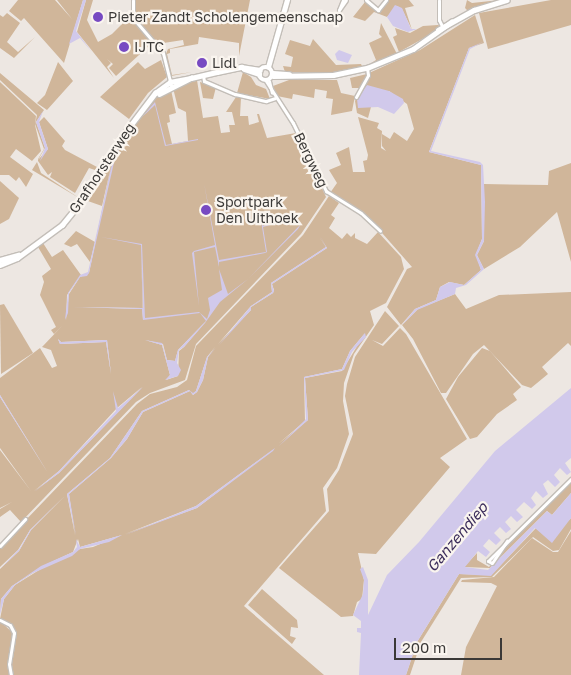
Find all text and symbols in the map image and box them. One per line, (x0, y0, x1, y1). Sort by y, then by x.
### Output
place label: Pieter Zandt Scholengemeenschap (108, 9, 343, 25)
marker: Pieter Zandt Scholengemeenschap (92, 11, 104, 23)
place label: IJTC (134, 39, 164, 55)
marker: IJTC (118, 41, 130, 53)
place label: Lidl (212, 55, 237, 71)
marker: Lidl (196, 57, 208, 69)
street label: Grafhorsterweg (66, 120, 138, 216)
street label: Bergweg (290, 130, 332, 190)
place label: Sportpark Den Uithoek (216, 194, 299, 226)
marker: Sportpark Den Uithoek (200, 204, 212, 216)
water label: Ganzendiep (423, 499, 491, 575)
scale bar (396, 628, 504, 660)
text: 200 m (402, 638, 446, 656)

